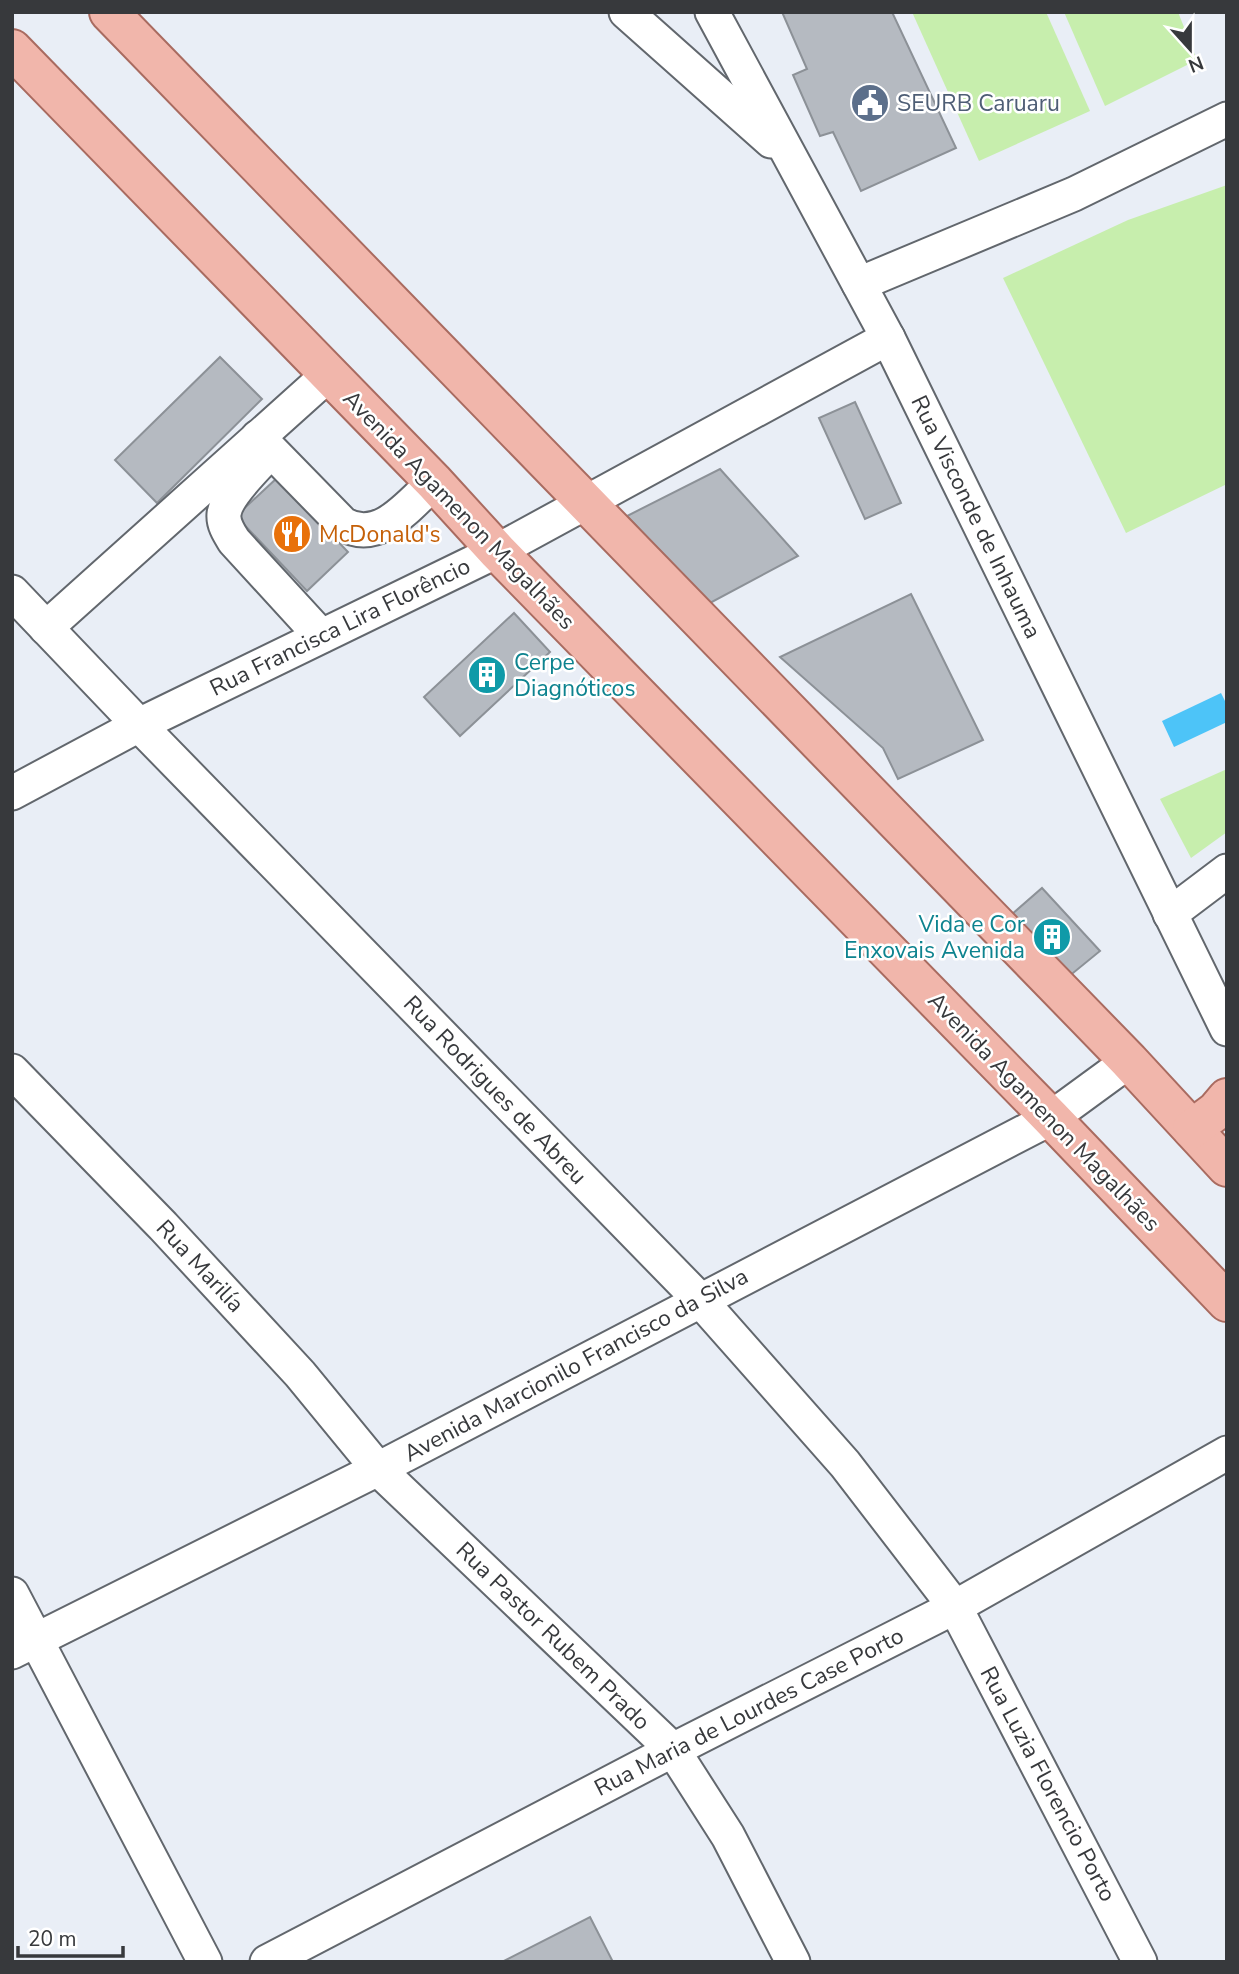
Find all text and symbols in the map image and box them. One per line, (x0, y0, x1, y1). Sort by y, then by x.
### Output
north arrow (1155, 14, 1225, 84)
text: N (1184, 49, 1207, 79)
public building icon: SEURB Caruaru (849, 82, 891, 124)
place label: SEURB Caruaru (897, 88, 1060, 119)
street label: Avenida Agamenon Magalhães (336, 383, 582, 637)
street label: Rua Visconde de Inhauma (904, 390, 1048, 644)
restaurant icon: McDonald's (271, 513, 313, 555)
place label: McDonald's (319, 519, 441, 550)
street label: Rua Francisca Lira Florêncio (205, 550, 475, 704)
place label: Cerpe Diagnóticos (514, 647, 635, 704)
building icon: Cerpe Diagnóticos (466, 654, 508, 696)
place label: Vida e Cor Enxovais Avenida (844, 909, 1026, 966)
building icon: Vida e Cor Enxovais Avenida (1031, 916, 1073, 958)
street label: Avenida Agamenon Magalhães (921, 985, 1167, 1239)
street label: Rua Rodrigues de Abreu (396, 989, 594, 1191)
street label: Rua Marilía (149, 1213, 251, 1319)
street label: Avenida Marcionilo Francisco da Silva (398, 1261, 754, 1469)
street label: Rua Pastor Rubem Prado (449, 1535, 657, 1737)
street label: Rua Maria de Lourdes Case Porto (589, 1620, 909, 1804)
street label: Rua Luzia Florencio Porto (973, 1661, 1123, 1907)
scale bar (18, 1914, 122, 1958)
text: 20 m (28, 1925, 77, 1953)

